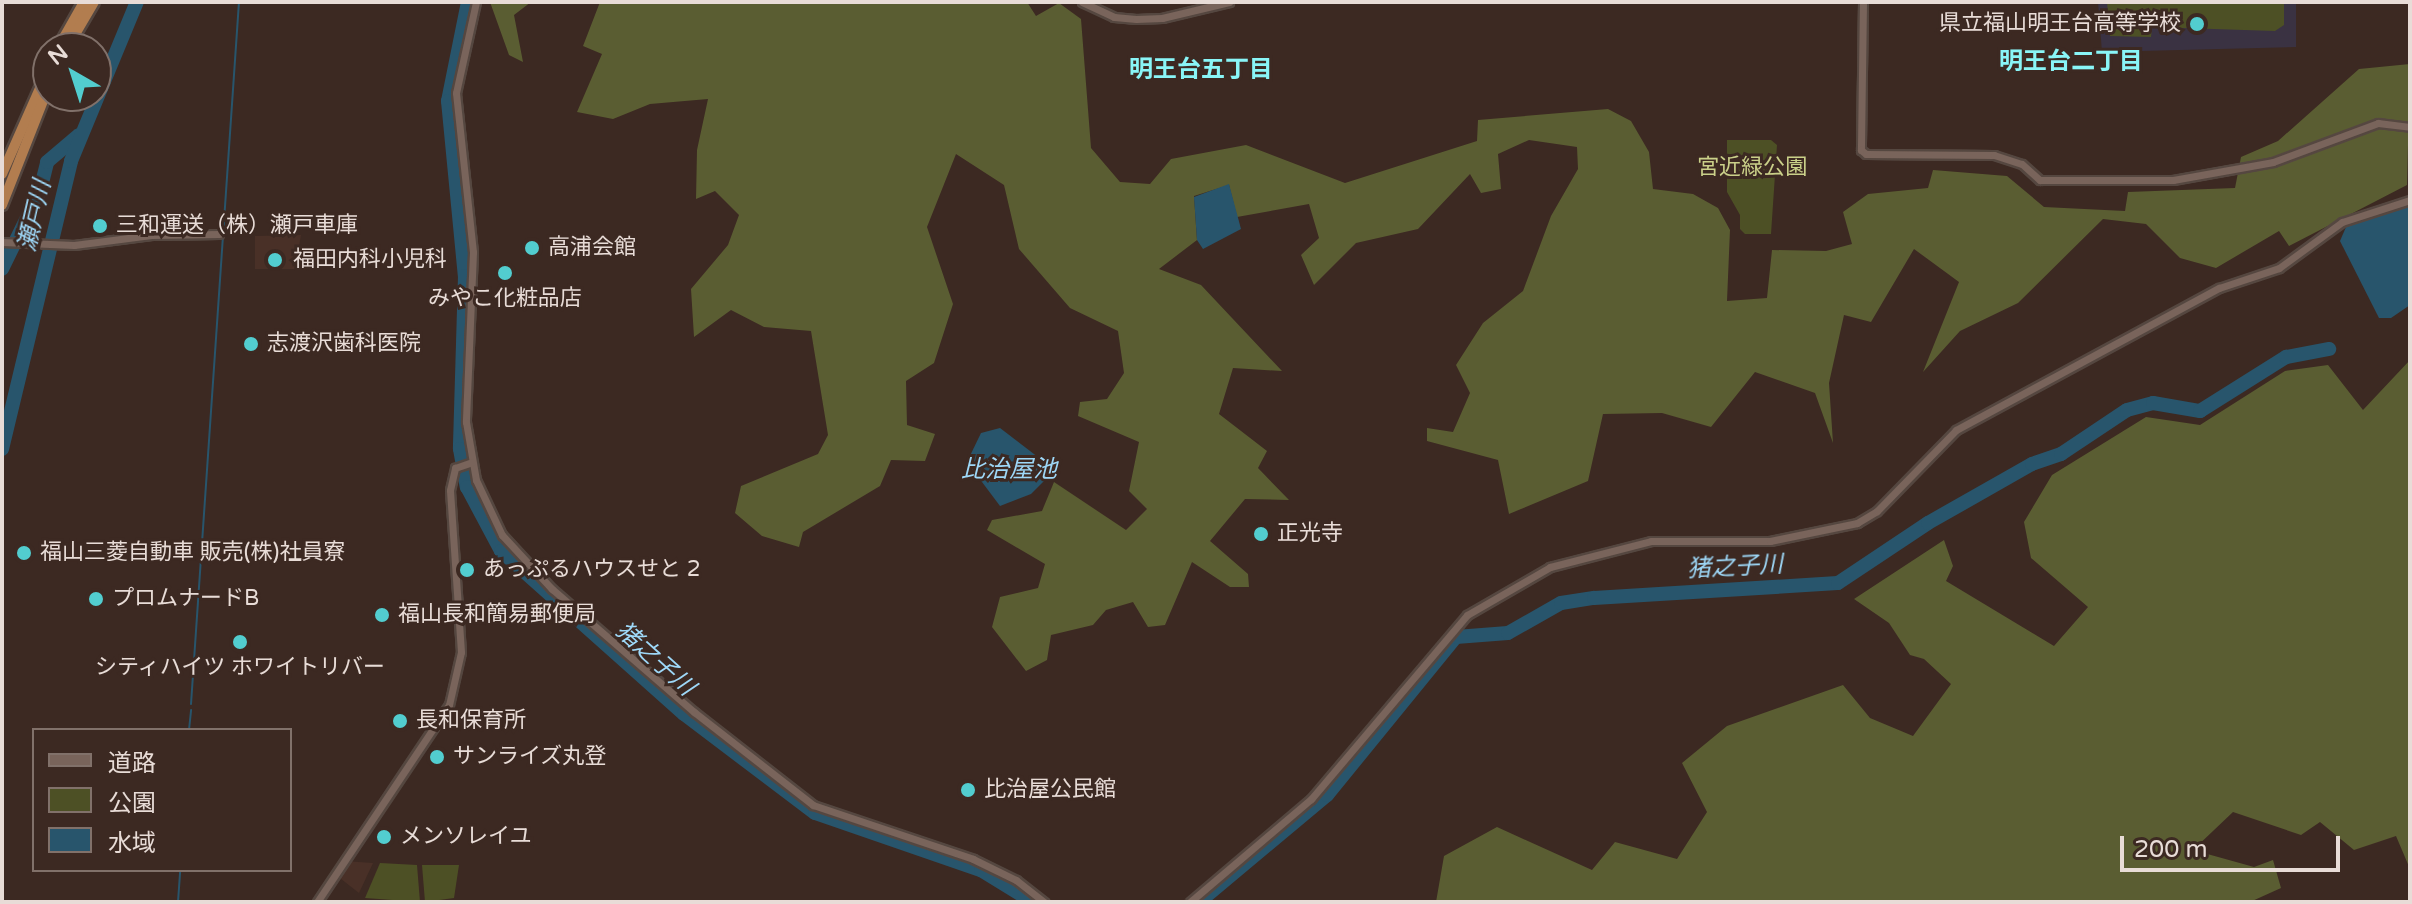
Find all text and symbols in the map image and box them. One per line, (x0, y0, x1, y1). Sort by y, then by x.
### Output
place label: 県立福山明王台高等学校 (1939, 11, 2181, 37)
marker: 県立福山明王台高等学校 (2188, 15, 2206, 33)
north arrow (32, 32, 112, 112)
text: N (43, 39, 73, 71)
district label: 明王台二丁目 (1999, 48, 2143, 76)
district label: 明王台五丁目 (1129, 56, 1273, 84)
park label: 宮近緑公園 (1697, 155, 1807, 181)
water label: 瀬戸川 (13, 178, 57, 254)
place label: 三和運送（株）瀬戸車庫 (116, 213, 358, 239)
marker: 三和運送（株）瀬戸車庫 (91, 217, 109, 235)
place label: 高浦会館 (548, 235, 636, 261)
marker: 高浦会館 (523, 239, 541, 257)
place label: 福田内科小児科 (293, 247, 447, 273)
marker: 福田内科小児科 (264, 249, 286, 271)
marker: みやこ化粧品店 (496, 264, 514, 282)
place label: みやこ化粧品店 (428, 286, 582, 312)
place label: 志渡沢歯科医院 (267, 331, 421, 357)
marker: 志渡沢歯科医院 (242, 335, 260, 353)
water label: 比治屋池 (961, 456, 1057, 484)
place label: 正光寺 (1277, 521, 1343, 547)
marker: 正光寺 (1252, 525, 1270, 543)
place label: 福山三菱自動車 販売(株)社員寮 (40, 540, 345, 566)
marker: 福山三菱自動車 販売(株)社員寮 (15, 544, 33, 562)
water label: 猪之子川 (1686, 550, 1784, 584)
place label: あっぷるハウスせと 2 (483, 557, 701, 583)
marker: あっぷるハウスせと 2 (458, 561, 476, 579)
place label: プロムナードB (112, 586, 259, 612)
marker: プロムナードB (87, 590, 105, 608)
place label: 福山長和簡易郵便局 (398, 602, 596, 628)
marker: 福山長和簡易郵便局 (373, 606, 391, 624)
water label: 猪之子川 (610, 616, 700, 702)
marker: シティハイツ ホワイトリバー (231, 633, 249, 651)
place label: シティハイツ ホワイトリバー (94, 655, 386, 681)
place label: 長和保育所 (416, 708, 526, 734)
marker: 長和保育所 (391, 712, 409, 730)
legend (32, 728, 292, 872)
place label: サンライズ丸登 (453, 744, 607, 770)
marker: サンライズ丸登 (428, 748, 446, 766)
text: 道路 (108, 749, 156, 778)
place label: 比治屋公民館 (984, 777, 1116, 803)
marker: 比治屋公民館 (959, 781, 977, 799)
text: 公園 (108, 789, 156, 818)
scale bar (2124, 820, 2344, 870)
place label: メンソレイユ (400, 824, 532, 850)
marker: メンソレイユ (375, 828, 393, 846)
text: 水域 (108, 829, 156, 858)
text: 200 m (2134, 835, 2208, 864)

